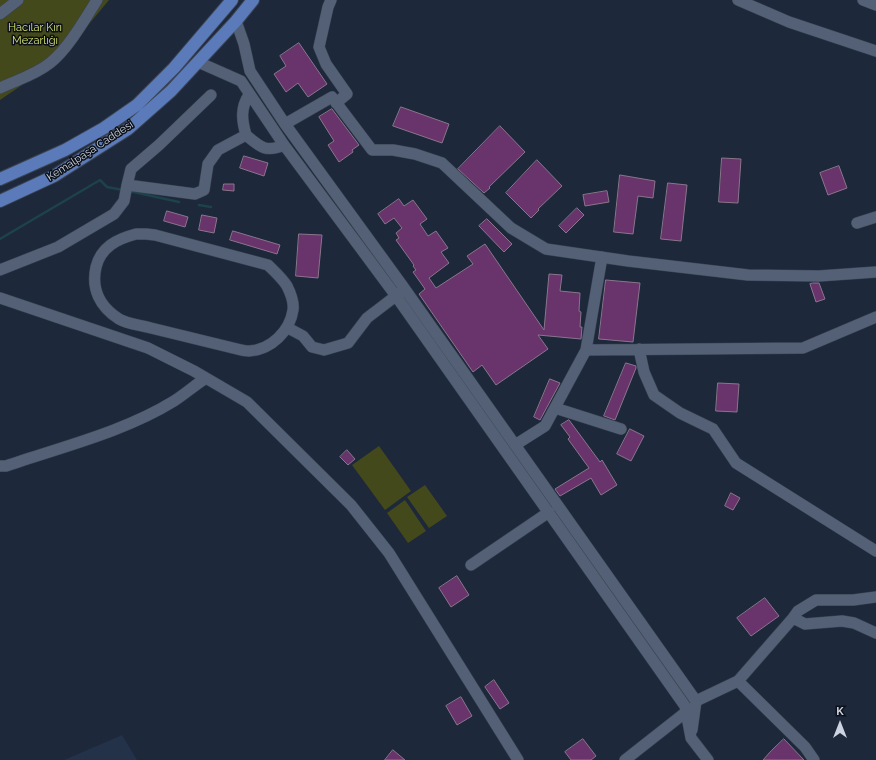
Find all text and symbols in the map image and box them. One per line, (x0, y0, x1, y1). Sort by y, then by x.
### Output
park label: Hacılar Kırı Mezarlığı (8, 21, 62, 47)
street label: Kemalpaşa Caddesi (44, 118, 136, 184)
north arrow (820, 704, 860, 744)
text: K (836, 705, 844, 718)

